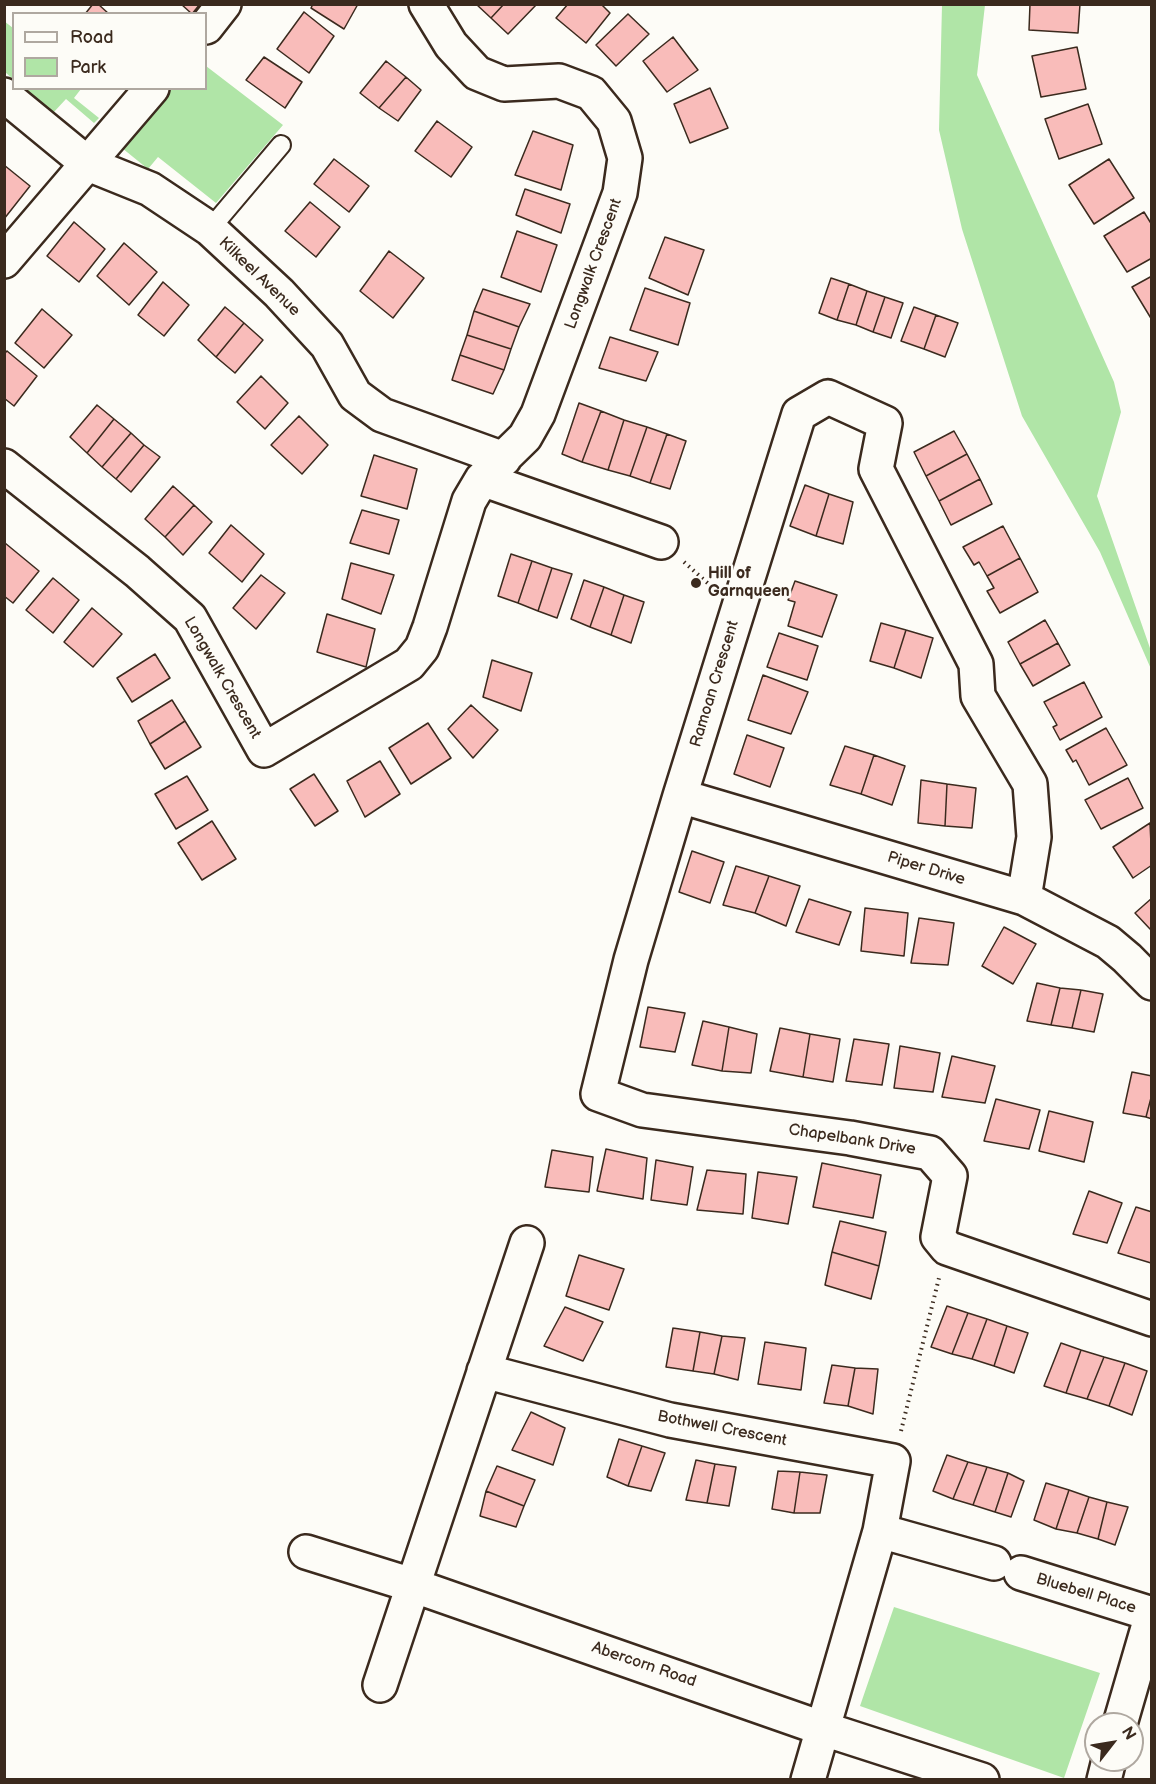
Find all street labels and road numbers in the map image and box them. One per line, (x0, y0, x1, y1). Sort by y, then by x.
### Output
street label: Longwalk Crescent (561, 196, 627, 332)
street label: Kilkeel Avenue (214, 233, 304, 321)
street label: Longwalk Crescent (179, 614, 265, 742)
street label: Ramoan Crescent (687, 618, 743, 750)
street label: Piper Drive (885, 848, 967, 890)
street label: Chapelbank Drive (787, 1120, 917, 1160)
street label: Bothwell Crescent (656, 1407, 788, 1451)
street label: Bluebell Place (1034, 1570, 1138, 1618)
street label: Abercorn Road (589, 1638, 699, 1692)

